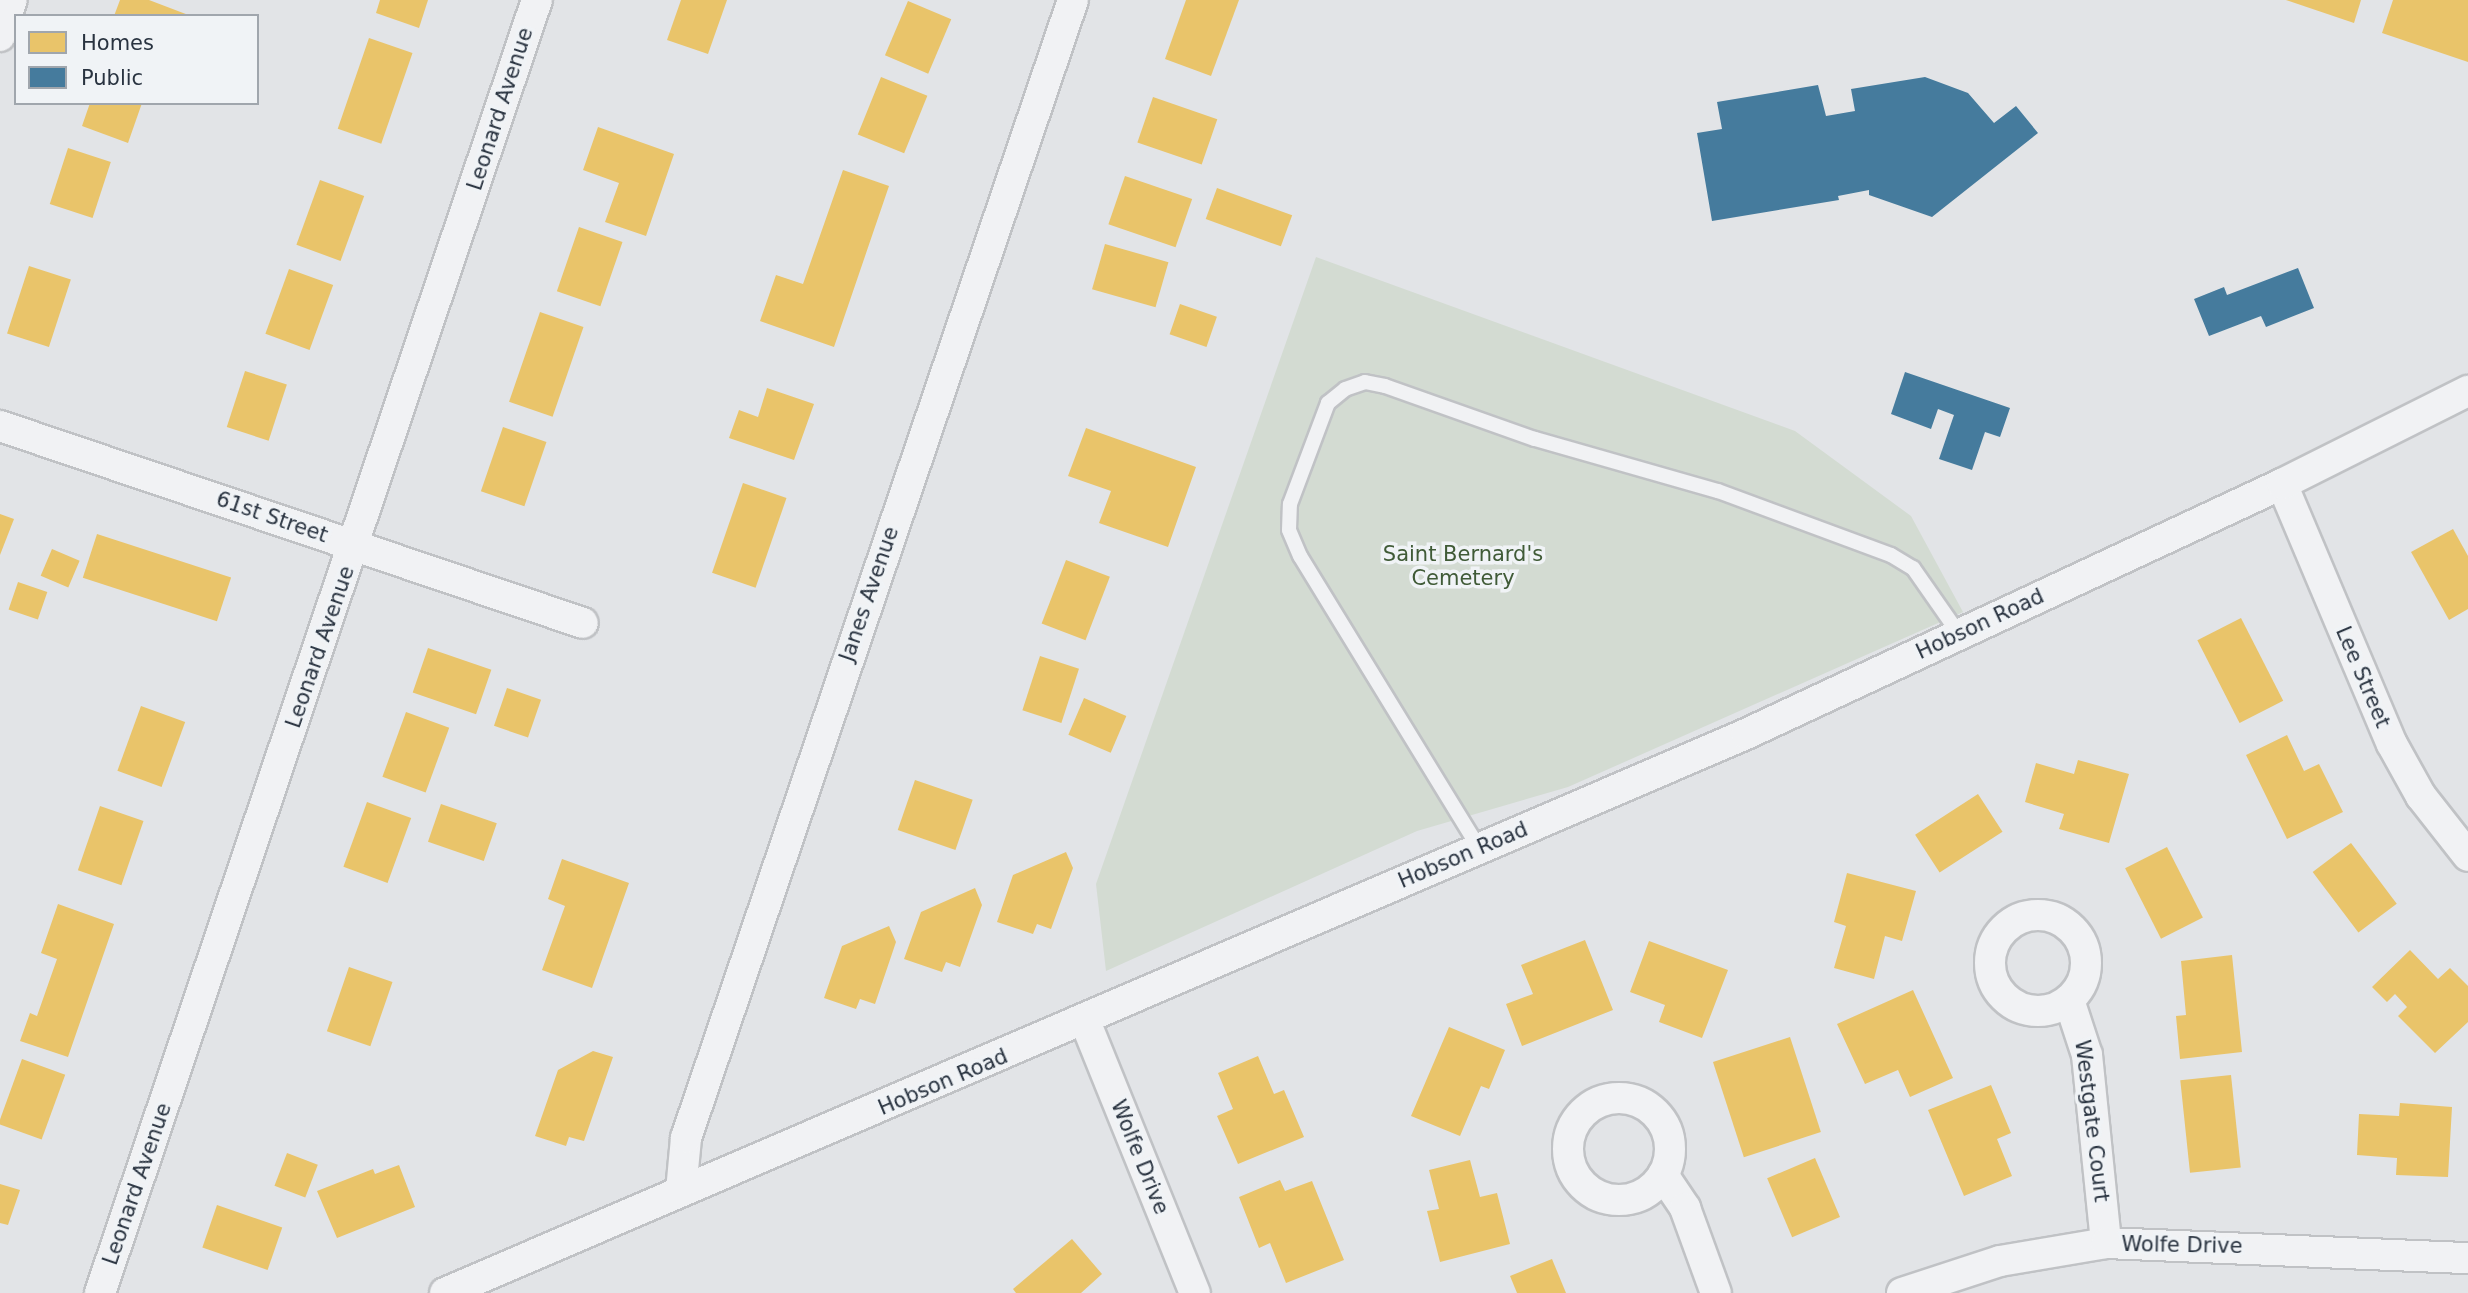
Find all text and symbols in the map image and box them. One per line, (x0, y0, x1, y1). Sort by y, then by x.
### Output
legend (14, 14, 259, 105)
street label: Leonard Avenue (462, 24, 538, 194)
text: Homes (81, 31, 154, 55)
text: Public (81, 66, 143, 90)
street label: 61st Street (213, 486, 331, 548)
street label: Janes Avenue (834, 523, 904, 665)
park label: Saint Bernard's Cemetery (1383, 541, 1543, 591)
street label: Leonard Avenue (280, 563, 360, 731)
street label: Hobson Road (1912, 583, 2048, 665)
street label: Lee Street (2330, 623, 2396, 731)
street label: Hobson Road (1394, 816, 1532, 894)
street label: Westgate Court (2070, 1038, 2114, 1204)
street label: Hobson Road (874, 1043, 1012, 1121)
street label: Wolfe Drive (1106, 1096, 1174, 1218)
street label: Leonard Avenue (97, 1100, 177, 1268)
street label: Wolfe Drive (2121, 1231, 2243, 1259)

